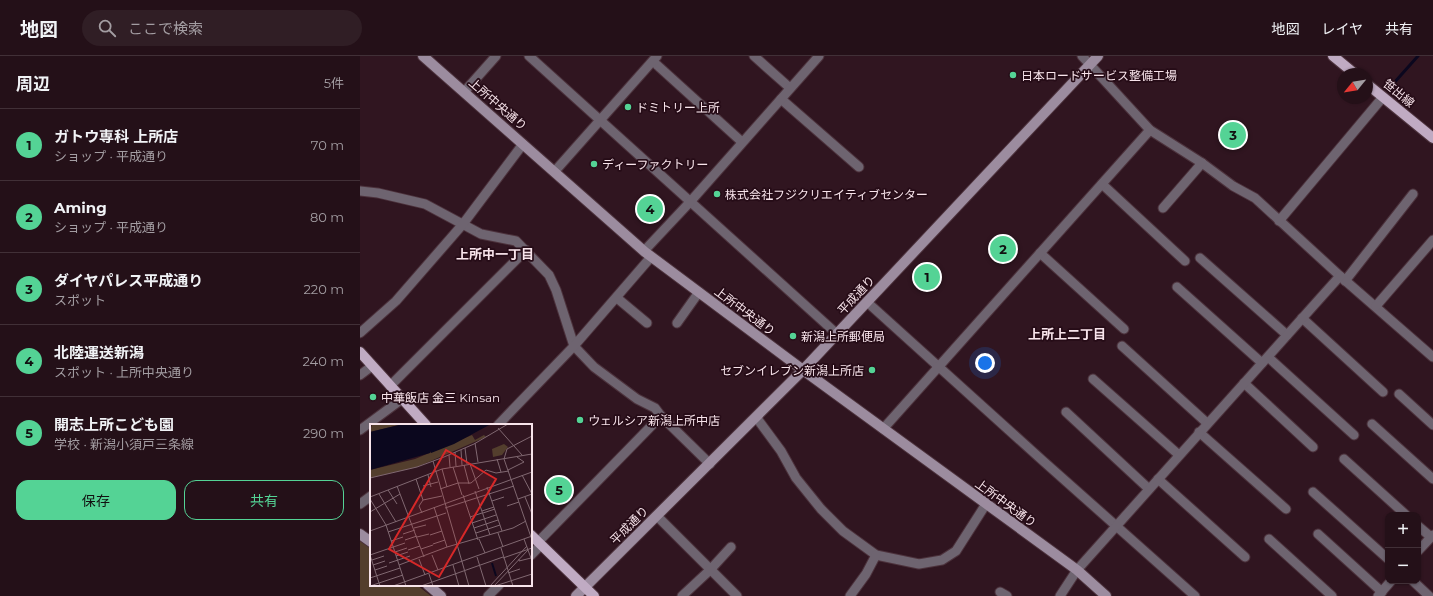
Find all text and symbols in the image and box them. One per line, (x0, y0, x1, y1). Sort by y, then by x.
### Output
search box (82, 10, 362, 46)
icon: search (96, 17, 118, 39)
text: 地図 (20, 18, 58, 41)
text: ここで検索 (128, 19, 203, 38)
text: 地図 (1271, 20, 1299, 38)
text: レイヤ (1321, 20, 1363, 38)
text: 共有 (1385, 20, 1413, 38)
place label: 日本ロードサービス整備工場 (1021, 68, 1177, 83)
north arrow (1337, 68, 1373, 104)
marker: 日本ロードサービス整備工場 (1008, 70, 1018, 80)
text: 周辺 (16, 74, 50, 94)
text: 5件 (324, 75, 344, 91)
street label: 上所中央通り (466, 75, 530, 133)
street label: 笹出線 (1380, 76, 1418, 110)
place label: ドミトリー上所 (636, 100, 720, 115)
marker: ドミトリー上所 (623, 102, 633, 112)
pin: 3 (1220, 120, 1246, 150)
text: ガトウ専科 上所店 (54, 127, 178, 146)
text: 1 (26, 137, 32, 153)
text: 70 m (311, 137, 344, 153)
text: ショップ · 平成通り (54, 148, 168, 164)
place label: ディーファクトリー (602, 157, 708, 172)
marker: ディーファクトリー (589, 159, 599, 169)
place label: 株式会社フジクリエイティブセンター (725, 187, 928, 202)
marker: 株式会社フジクリエイティブセンター (712, 189, 722, 199)
pin: 4 (637, 194, 663, 224)
text: Aming (54, 198, 107, 217)
text: 2 (25, 209, 33, 225)
text: 80 m (310, 209, 344, 225)
text: ショップ · 平成通り (54, 219, 168, 235)
pin: 2 (990, 234, 1016, 264)
district label: 上所中一丁目 (456, 246, 534, 262)
pin: 1 (914, 262, 940, 292)
text: ダイヤパレス平成通り (54, 271, 203, 290)
street label: 平成通り (834, 272, 878, 318)
text: 3 (25, 281, 33, 297)
text: 220 m (303, 281, 344, 297)
street label: 上所中央通り (712, 283, 778, 339)
text: スポット (54, 292, 106, 308)
district label: 上所上二丁目 (1028, 326, 1106, 342)
place label: 新潟上所郵便局 (801, 329, 885, 344)
marker: 新潟上所郵便局 (788, 331, 798, 341)
text: 北陸運送新潟 (54, 343, 144, 362)
text: 4 (25, 353, 33, 369)
text: 240 m (303, 353, 344, 369)
your location (975, 353, 995, 373)
place label: セブンイレブン新潟上所店 (720, 363, 864, 378)
text: スポット · 上所中央通り (54, 364, 194, 380)
marker: セブンイレブン新潟上所店 (867, 365, 877, 375)
place label: 中華飯店 金三 Kinsan (381, 390, 500, 405)
marker: 中華飯店 金三 Kinsan (368, 392, 378, 402)
place label: ウェルシア新潟上所中店 (588, 413, 720, 428)
text: 開志上所こども園 (54, 415, 174, 434)
marker: ウェルシア新潟上所中店 (575, 415, 585, 425)
inset map (370, 424, 532, 586)
text: 5 (25, 425, 33, 441)
text: 290 m (303, 425, 344, 441)
text: 学校 · 新潟小須戸三条線 (54, 436, 194, 452)
pin: 5 (546, 475, 572, 505)
street label: 上所中央通り (972, 476, 1040, 530)
button: 保存 (16, 480, 176, 520)
button: 共有 (184, 480, 344, 520)
street label: 平成通り (607, 503, 651, 547)
map controls (1385, 512, 1421, 584)
button: + (1385, 512, 1421, 548)
button: − (1385, 548, 1421, 584)

